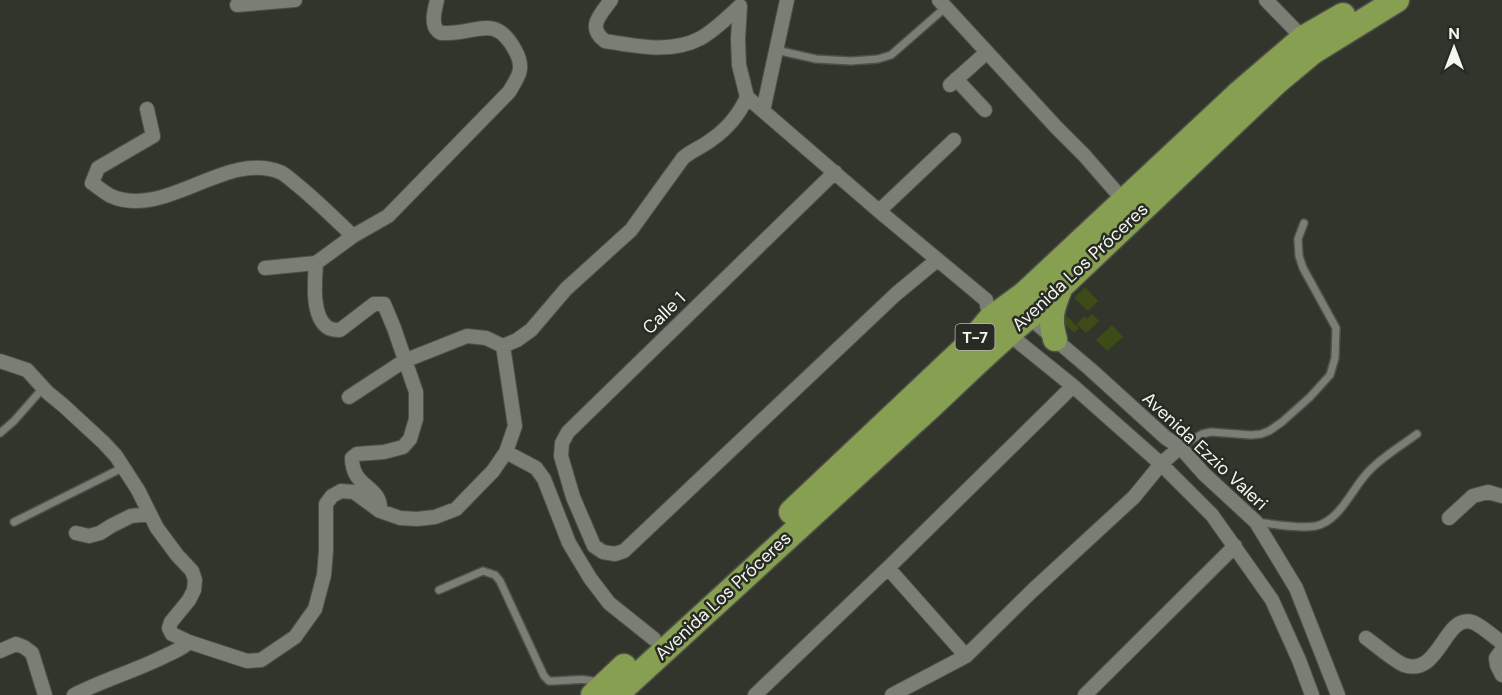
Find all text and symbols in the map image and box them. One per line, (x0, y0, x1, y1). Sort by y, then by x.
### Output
north arrow (1424, 18, 1484, 78)
text: N (1448, 23, 1460, 44)
street label: Avenida Los Próceres (1007, 198, 1153, 336)
street label: Calle 1 (637, 287, 691, 339)
road number: T-7 (956, 324, 994, 350)
street label: Avenida Ezzio Valeri (1137, 387, 1273, 515)
street label: Avenida Los Próceres (650, 527, 796, 665)

